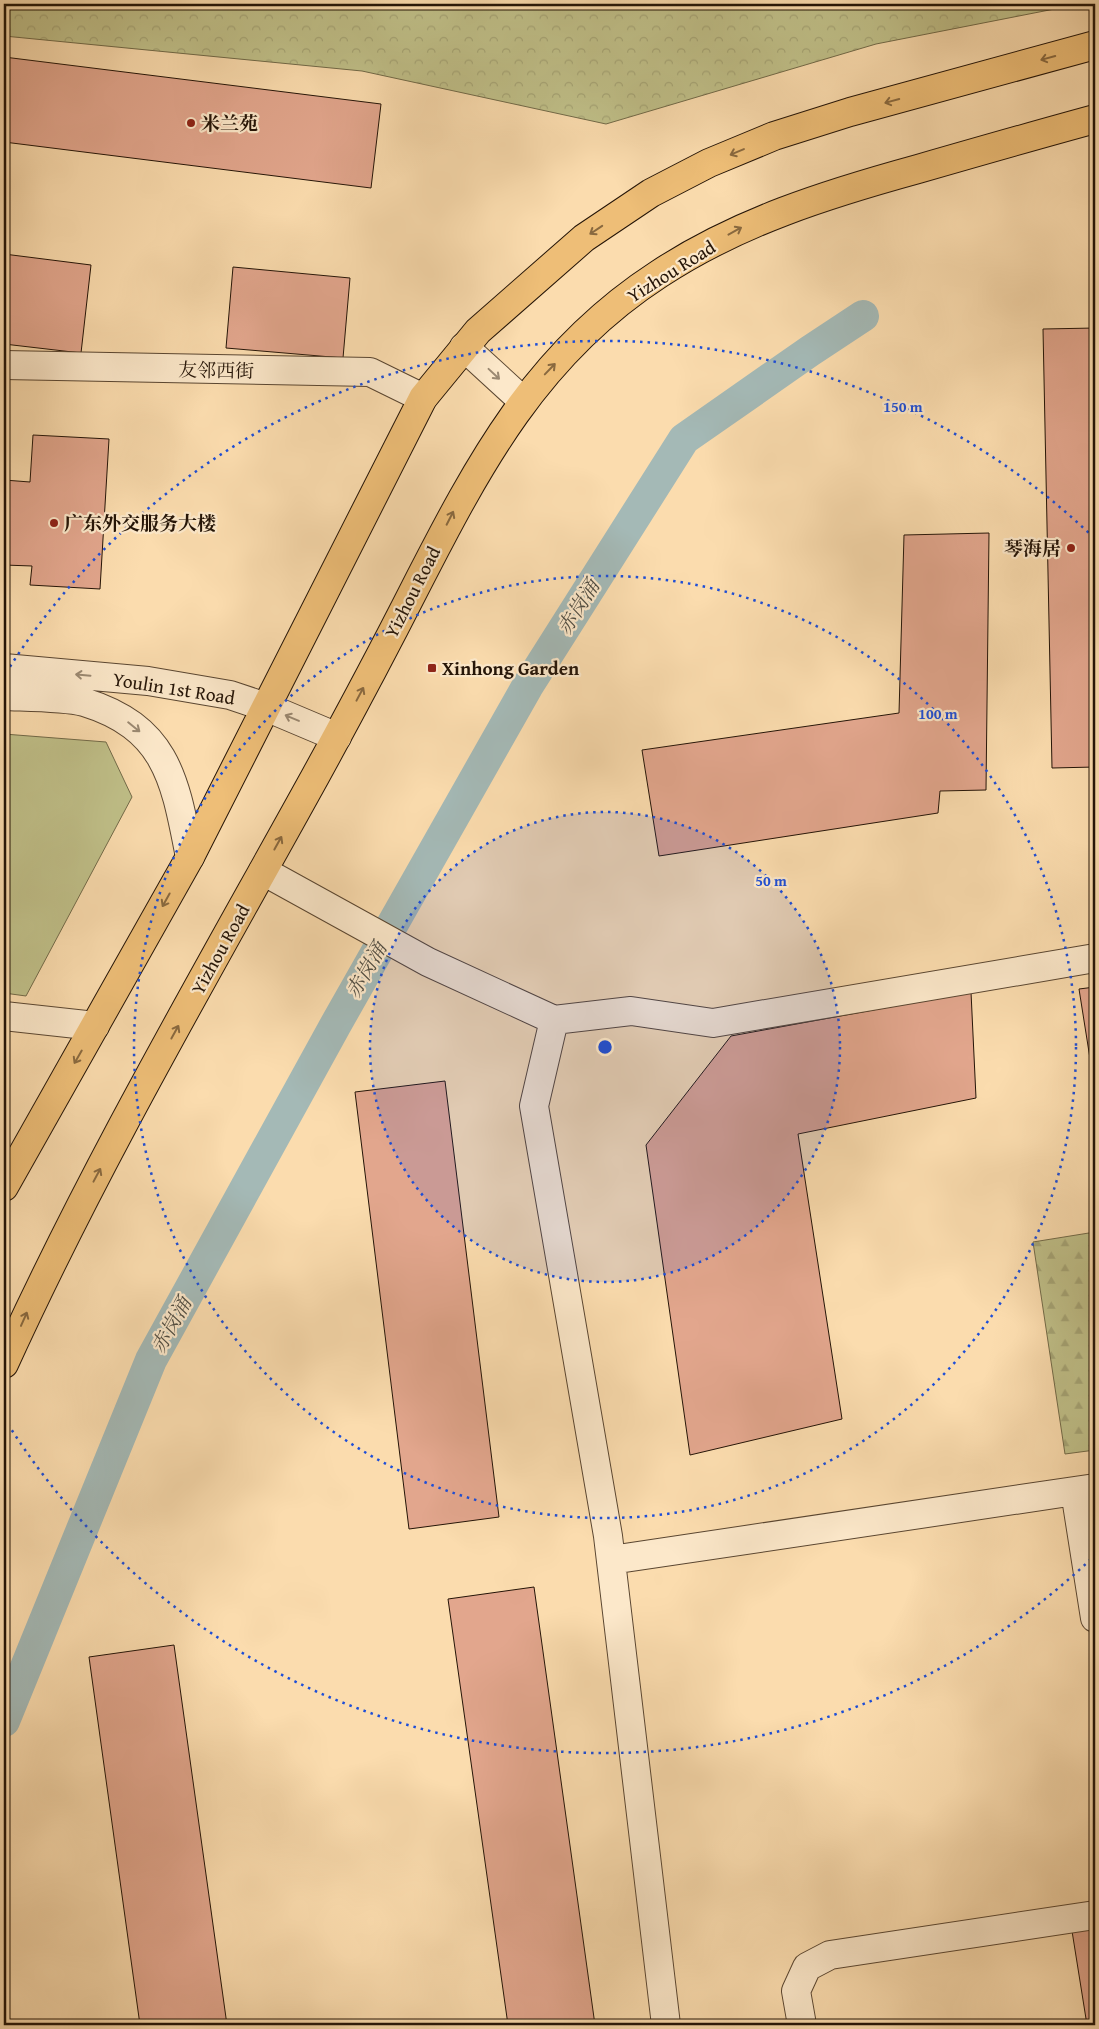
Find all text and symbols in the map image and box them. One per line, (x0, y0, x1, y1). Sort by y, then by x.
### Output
one-way arrow (1041, 53, 1057, 63)
one-way arrow (884, 97, 900, 106)
place label: 米兰苑 (201, 109, 258, 137)
marker: 米兰苑 (185, 117, 197, 129)
one-way arrow (730, 147, 745, 157)
one-way arrow (589, 225, 603, 235)
one-way arrow (727, 226, 742, 235)
street label: Yizhou Road (621, 232, 721, 309)
street label: 友邻西街 (178, 355, 254, 385)
one-way arrow (544, 362, 556, 375)
one-way arrow (487, 368, 500, 380)
text: 150 m (883, 396, 923, 417)
place label: 广东外交服务大楼 (64, 509, 216, 537)
one-way arrow (445, 511, 455, 526)
marker: 广东外交服务大楼 (48, 517, 60, 529)
place label: 琴海居 (1004, 534, 1061, 562)
street label: Yizhou Road (377, 540, 447, 643)
marker: 琴海居 (1065, 542, 1077, 554)
water label: 赤岗涌 (549, 572, 607, 640)
place label: Xinhong Garden (442, 654, 580, 682)
marker: Xinhong Garden (426, 662, 438, 674)
street label: Youlin 1st Road (111, 665, 238, 712)
one-way arrow (75, 670, 91, 680)
one-way arrow (356, 687, 365, 702)
text: 100 m (918, 703, 958, 724)
one-way arrow (285, 712, 300, 722)
one-way arrow (127, 721, 140, 732)
one-way arrow (273, 836, 283, 851)
text: 50 m (755, 870, 787, 891)
one-way arrow (161, 892, 171, 907)
street label: Yizhou Road (184, 898, 257, 999)
water label: 赤岗涌 (338, 935, 394, 1003)
one-way arrow (170, 1024, 180, 1039)
centre of rings (596, 1038, 614, 1056)
one-way arrow (73, 1049, 83, 1064)
one-way arrow (92, 1167, 102, 1182)
water label: 赤岗涌 (143, 1290, 199, 1358)
one-way arrow (19, 1312, 29, 1327)

